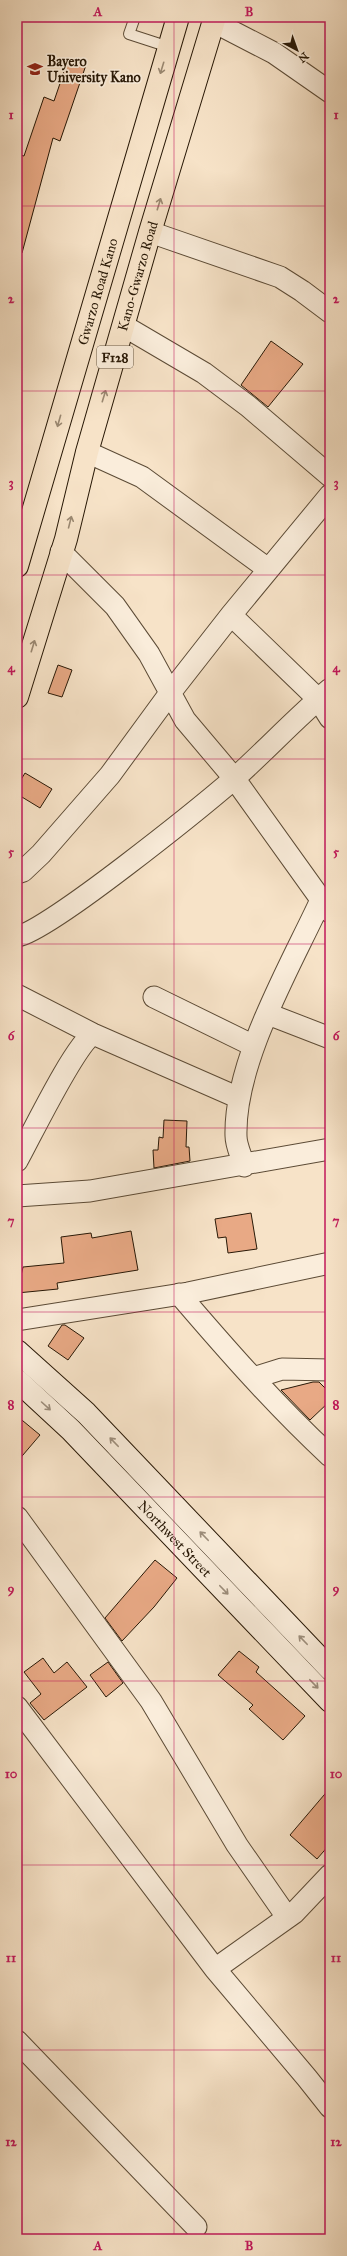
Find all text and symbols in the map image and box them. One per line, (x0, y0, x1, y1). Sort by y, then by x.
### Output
text: A (93, 4, 103, 20)
text: B (245, 4, 254, 20)
north arrow (277, 30, 317, 70)
text: N (295, 49, 311, 66)
place label: Bayero University Kano (47, 53, 141, 87)
school or university icon: Bayero University Kano (26, 60, 44, 78)
one-way arrow (158, 61, 165, 74)
text: 1 (8, 107, 14, 123)
text: 1 (333, 107, 339, 123)
one-way arrow (156, 198, 163, 211)
street label: Kano-Gwarzo Road (114, 219, 162, 333)
street label: Gwarzo Road Kano (74, 236, 122, 347)
text: 2 (8, 291, 15, 307)
text: 2 (333, 291, 340, 307)
road number: F128 (97, 346, 133, 368)
one-way arrow (101, 390, 108, 403)
one-way arrow (55, 414, 62, 427)
text: 3 (8, 475, 14, 491)
text: 3 (333, 475, 339, 491)
one-way arrow (66, 516, 74, 529)
one-way arrow (29, 641, 37, 653)
text: 4 (7, 660, 15, 676)
text: 4 (332, 660, 340, 676)
text: 5 (8, 844, 15, 860)
text: 5 (333, 844, 340, 860)
text: 6 (8, 1028, 16, 1044)
text: 6 (333, 1028, 341, 1044)
text: 7 (8, 1213, 15, 1229)
text: 7 (333, 1213, 340, 1229)
text: 8 (8, 1397, 15, 1413)
text: 8 (333, 1397, 340, 1413)
one-way arrow (41, 1402, 51, 1411)
one-way arrow (109, 1437, 119, 1447)
street label: Northwest Street (134, 1497, 215, 1581)
one-way arrow (199, 1531, 208, 1541)
text: 9 (8, 1581, 15, 1597)
text: 9 (333, 1581, 340, 1597)
one-way arrow (219, 1585, 229, 1595)
one-way arrow (298, 1635, 308, 1645)
one-way arrow (309, 1679, 319, 1689)
text: 10 (5, 1766, 18, 1782)
text: 10 (330, 1766, 343, 1782)
text: 11 (6, 1950, 16, 1966)
text: 11 (331, 1950, 341, 1966)
text: 12 (5, 2134, 17, 2150)
text: 12 (330, 2134, 342, 2150)
text: A (93, 2238, 103, 2254)
text: B (245, 2238, 254, 2254)

